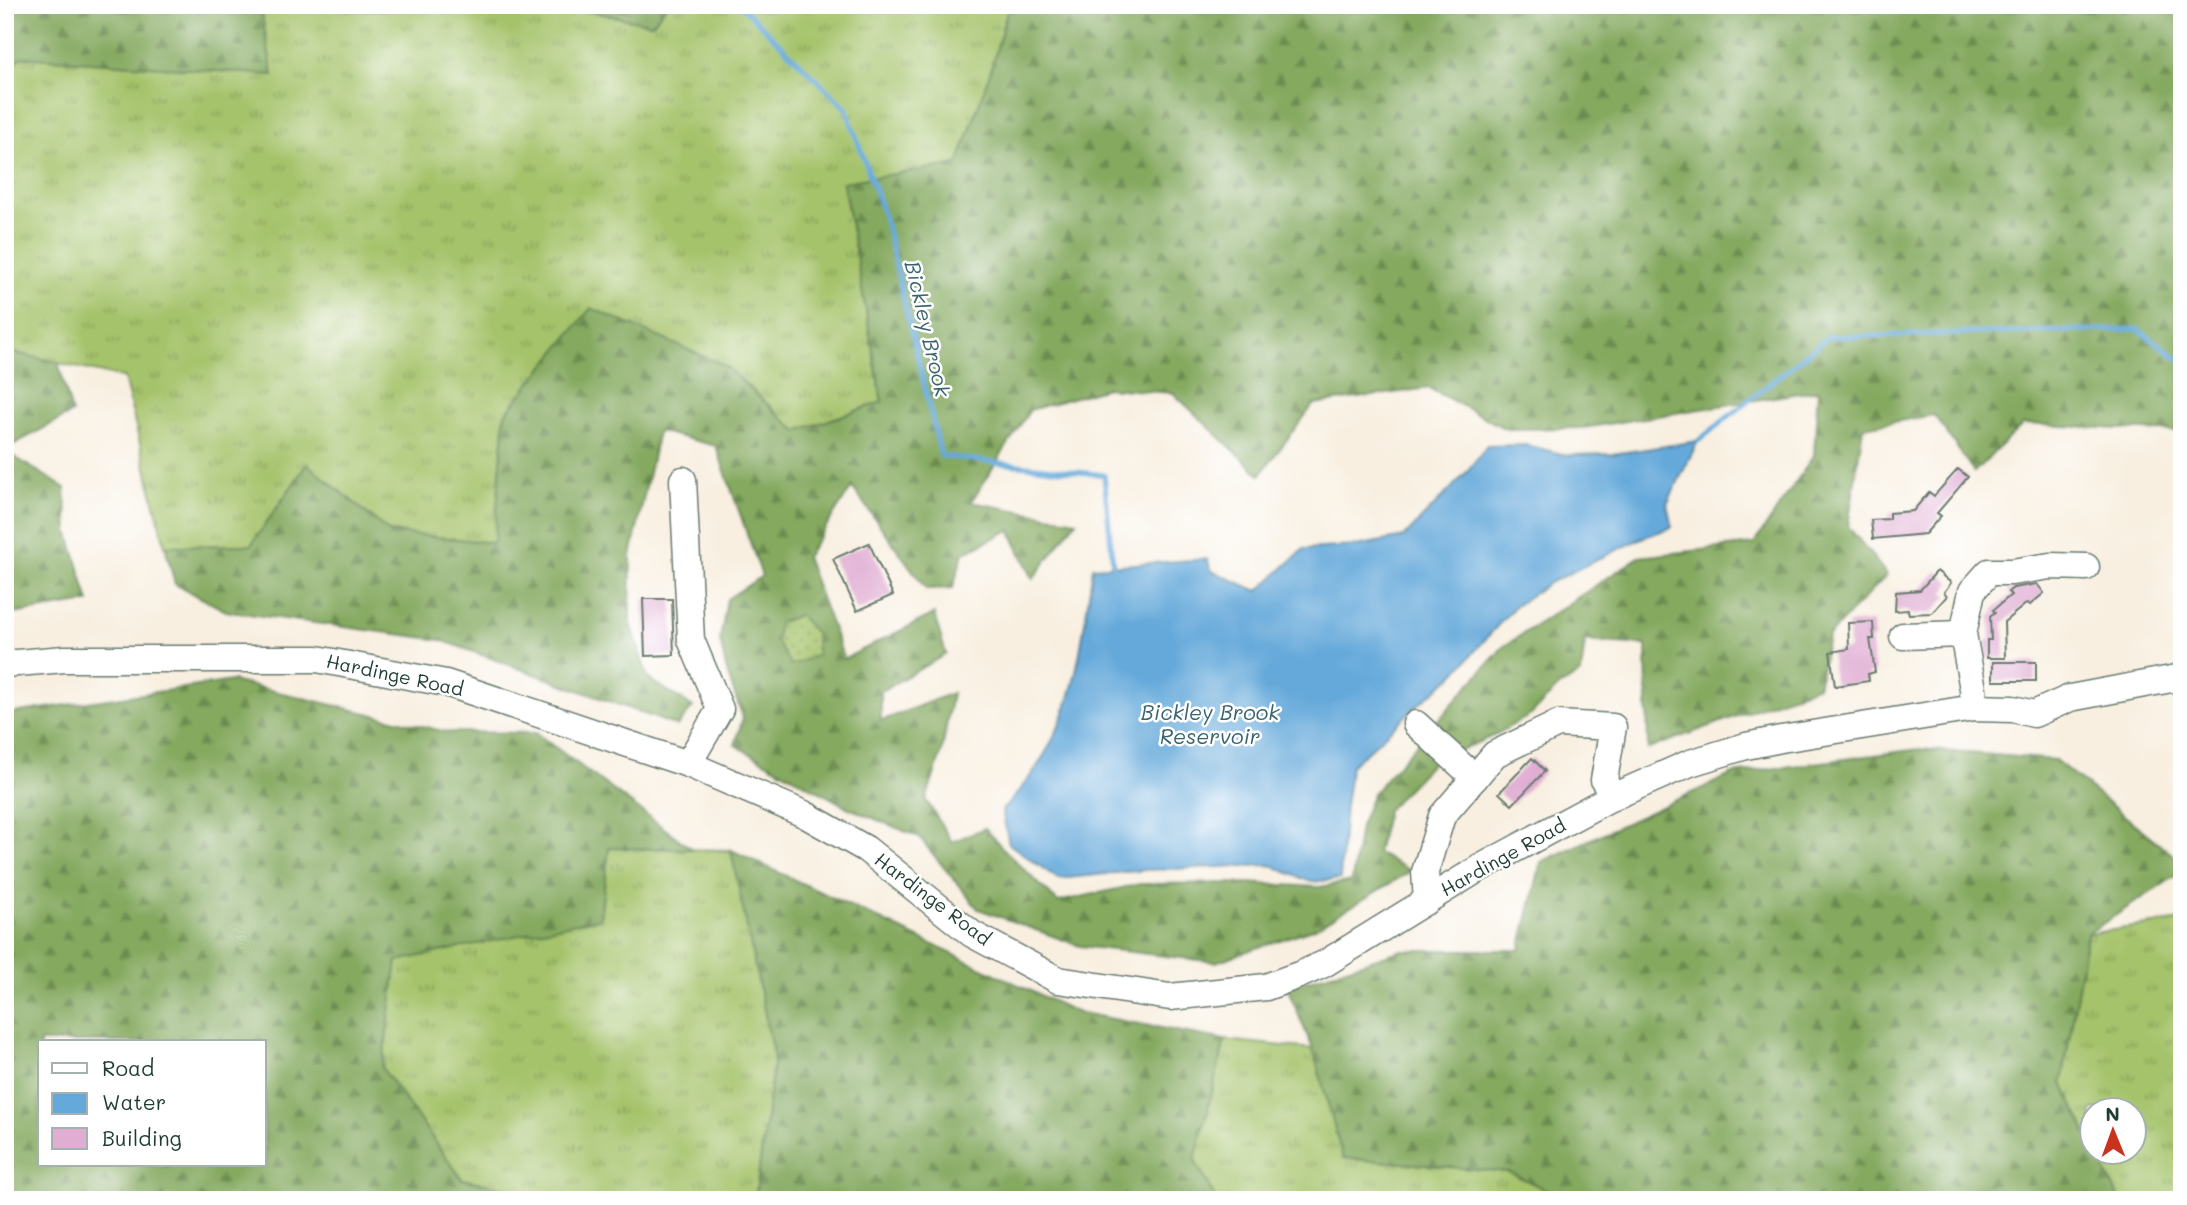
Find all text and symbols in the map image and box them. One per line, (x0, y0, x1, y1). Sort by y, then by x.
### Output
water label: Bickley Brook (900, 258, 957, 400)
street label: Hardinge Road (324, 648, 466, 701)
water label: Bickley Brook Reservoir (1141, 698, 1280, 749)
street label: Hardinge Road (1436, 812, 1570, 901)
street label: Hardinge Road (870, 847, 997, 951)
legend (38, 1040, 266, 1166)
text: Road (102, 1054, 154, 1081)
text: Water (102, 1088, 166, 1115)
north arrow (2078, 1096, 2148, 1166)
text: N (2105, 1101, 2120, 1126)
text: Building (102, 1124, 182, 1151)

